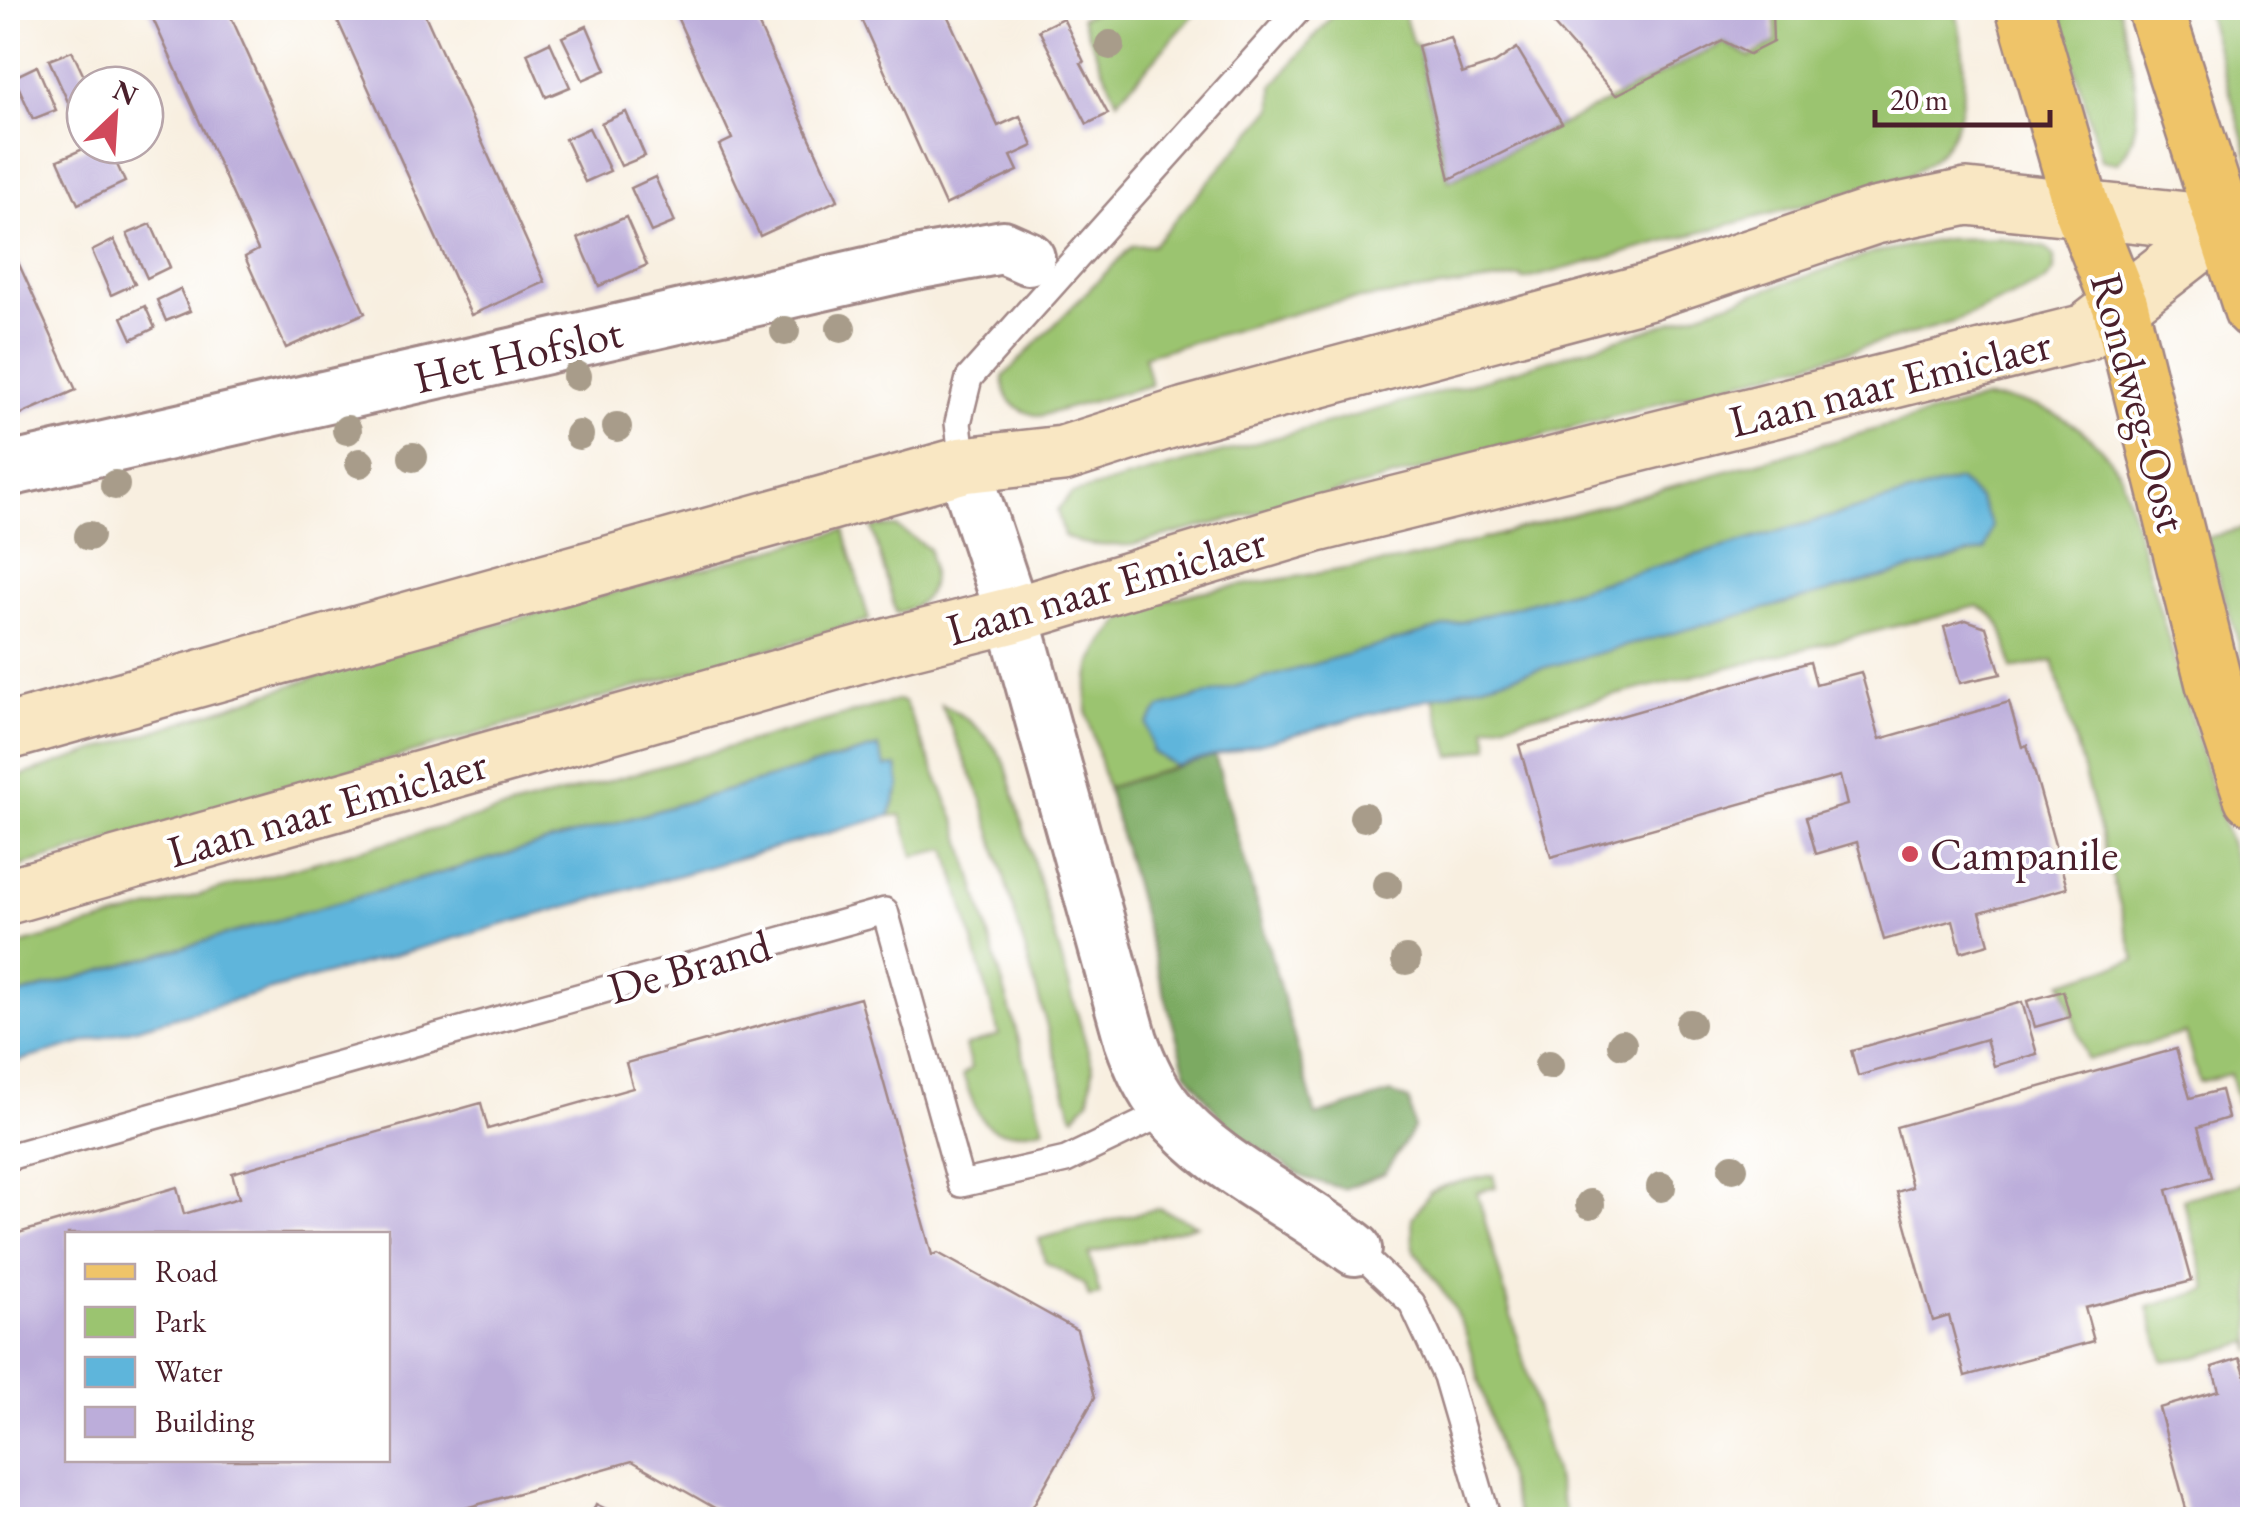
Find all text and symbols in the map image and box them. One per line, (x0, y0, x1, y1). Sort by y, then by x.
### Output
north arrow (65, 65, 165, 165)
scale bar (1875, 65, 2050, 127)
text: N (108, 71, 144, 114)
text: 20 m (1890, 80, 1948, 119)
street label: Rondweg-Oost (2078, 266, 2202, 538)
street label: Het Hofslot (408, 302, 628, 406)
street label: Laan naar Emiclaer (1723, 314, 2057, 450)
street label: Laan naar Emiclaer (940, 512, 1272, 658)
street label: Laan naar Emiclaer (161, 734, 493, 880)
place label: Campanile (1930, 825, 2118, 883)
marker: Campanile (1899, 843, 1921, 865)
street label: De Brand (601, 915, 777, 1017)
legend (65, 1232, 390, 1462)
text: Road (155, 1252, 219, 1291)
text: Park (155, 1302, 207, 1341)
text: Water (155, 1352, 223, 1391)
text: Building (155, 1402, 255, 1441)

